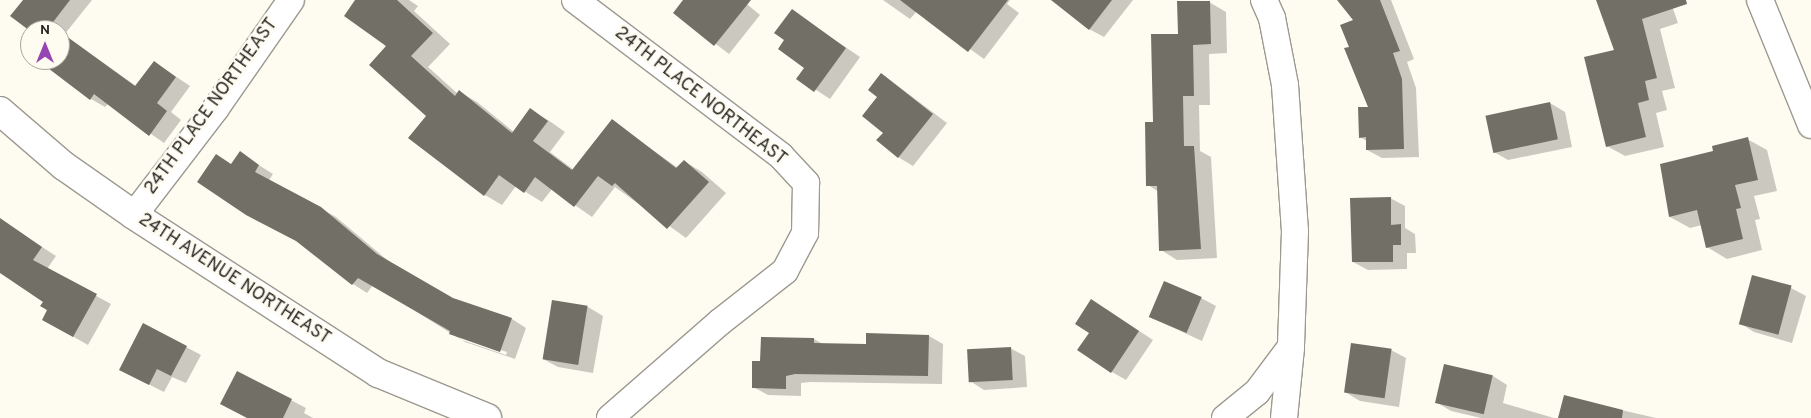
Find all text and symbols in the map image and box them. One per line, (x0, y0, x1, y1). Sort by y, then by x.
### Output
street label: 24TH PLACE NORTHEAST (141, 15, 283, 199)
north arrow (20, 20, 70, 70)
text: N (40, 22, 50, 39)
street label: 24TH PLACE NORTHEAST (610, 23, 790, 171)
street label: 24TH AVENUE NORTHEAST (134, 210, 334, 350)

